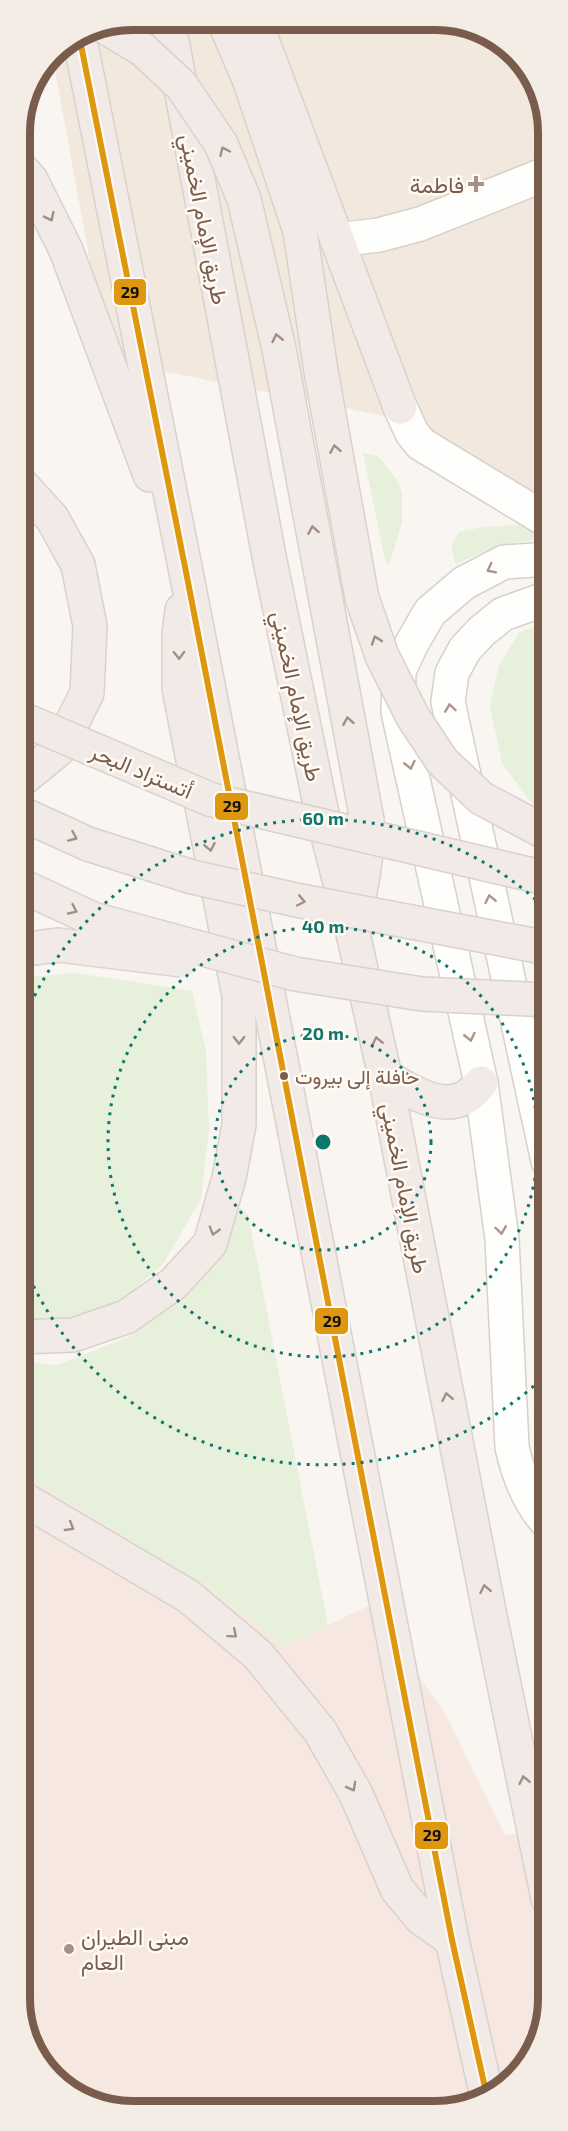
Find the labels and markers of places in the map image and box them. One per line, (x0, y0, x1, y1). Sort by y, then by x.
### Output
place label: فاطمة (410, 171, 464, 197)
marker: فاطمة (469, 177, 483, 191)
place label: حافلة إلى بيروت (295, 1064, 419, 1090)
marker: حافلة إلى بيروت (278, 1070, 290, 1082)
centre of rings (313, 1132, 333, 1152)
place label: مبنى الطيران العام (81, 1923, 189, 1977)
marker: مبنى الطيران العام (62, 1942, 76, 1956)

